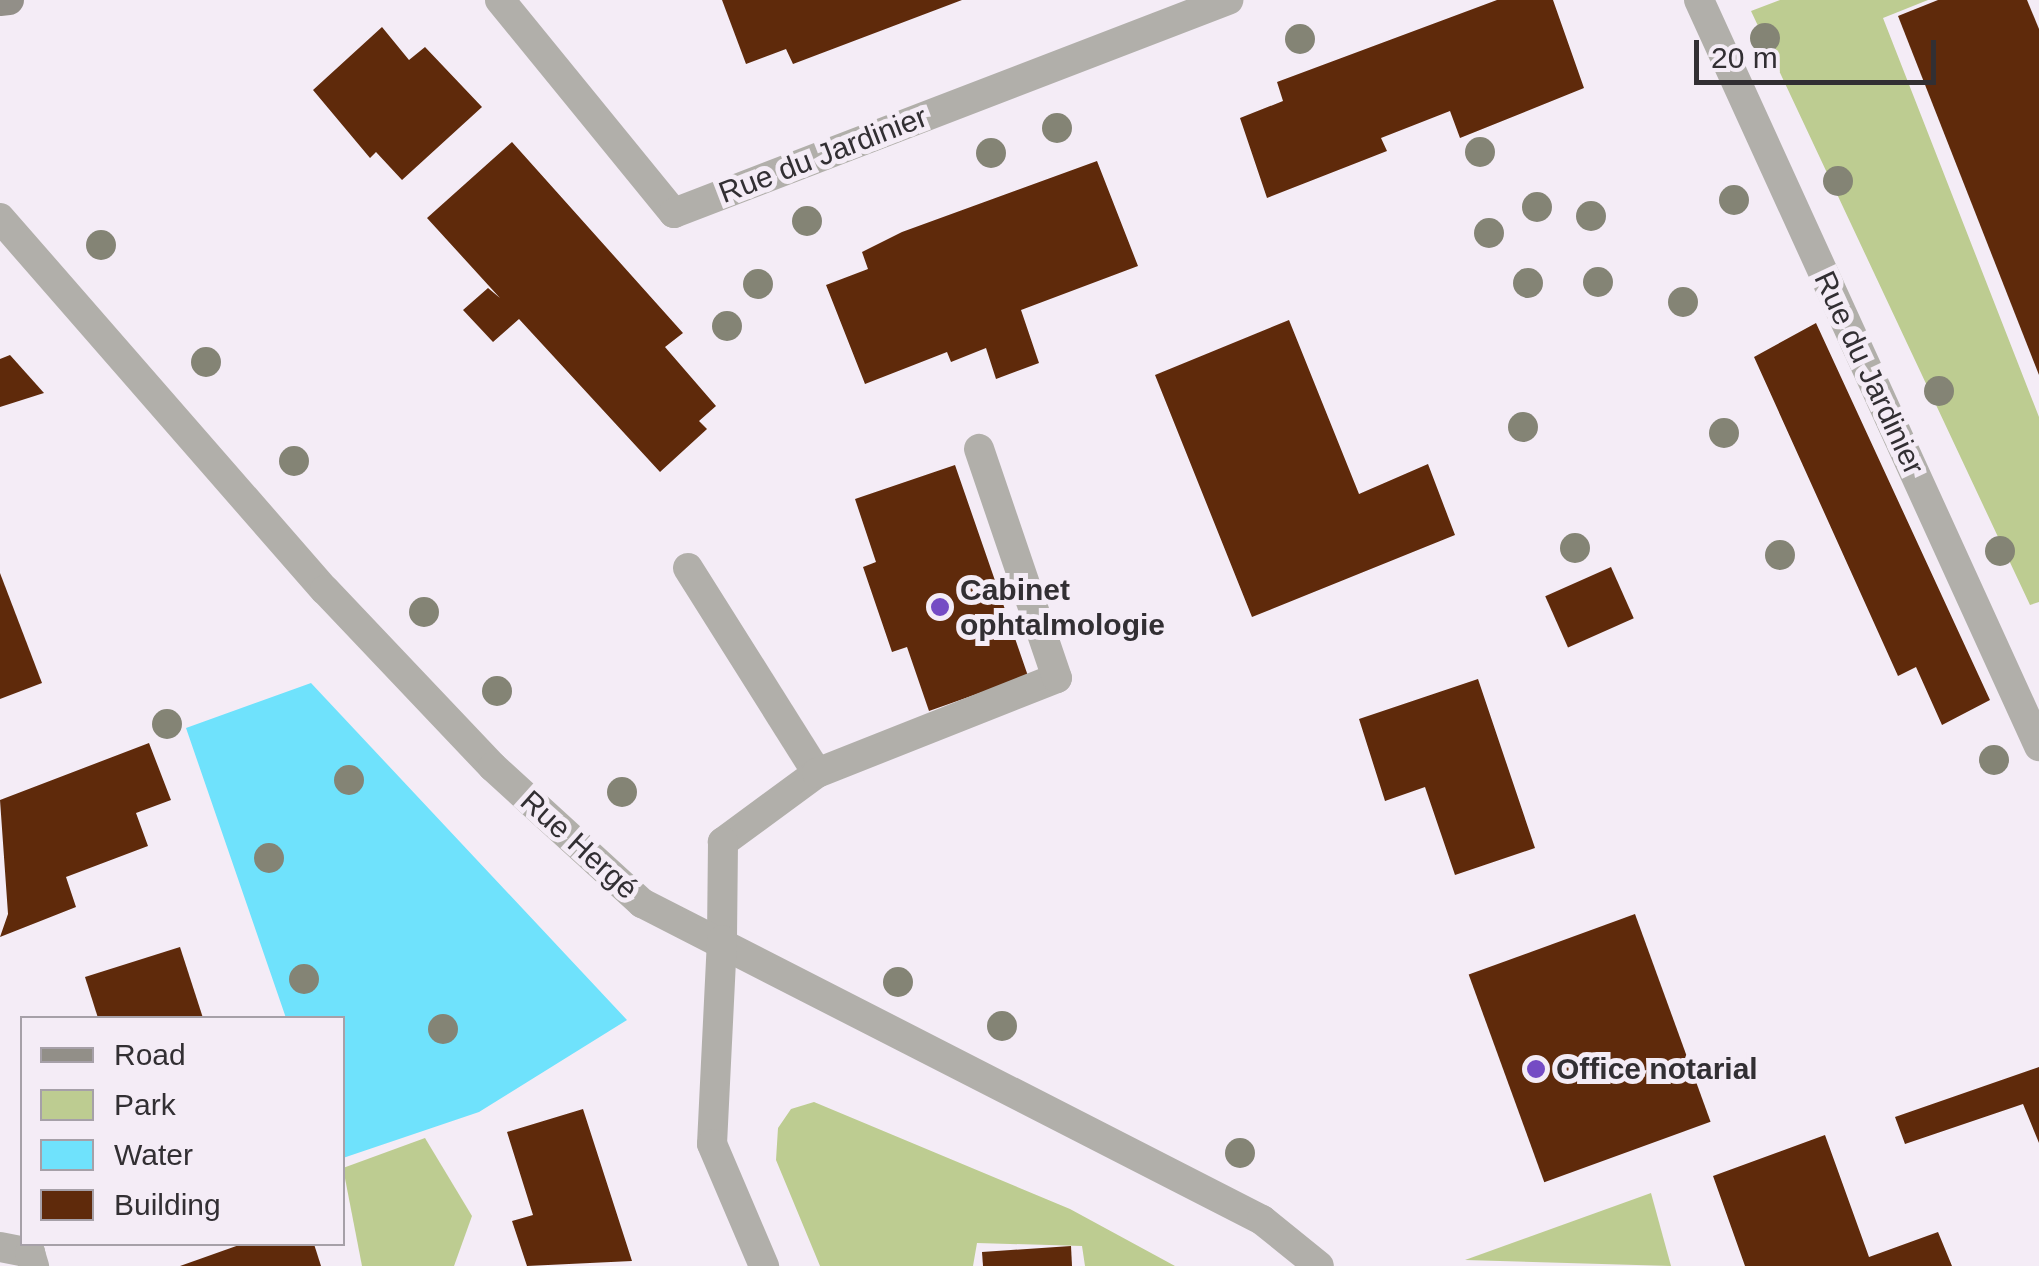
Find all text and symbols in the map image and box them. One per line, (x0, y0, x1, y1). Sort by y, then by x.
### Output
scale bar (1699, 20, 1942, 82)
text: 20 m (1711, 41, 1778, 74)
street label: Rue du Jardinier (714, 99, 932, 211)
street label: Rue du Jardinier (1806, 266, 1932, 480)
place label: Cabinet ophtalmologie (960, 572, 1165, 642)
marker: Cabinet ophtalmologie (929, 596, 951, 618)
street label: Rue Hergé (513, 783, 645, 907)
legend (20, 1016, 345, 1246)
text: Road (114, 1038, 186, 1071)
place label: Office notarial (1556, 1051, 1758, 1087)
marker: Office notarial (1525, 1058, 1547, 1080)
text: Park (114, 1088, 176, 1121)
text: Water (114, 1138, 193, 1171)
text: Building (114, 1188, 221, 1221)

